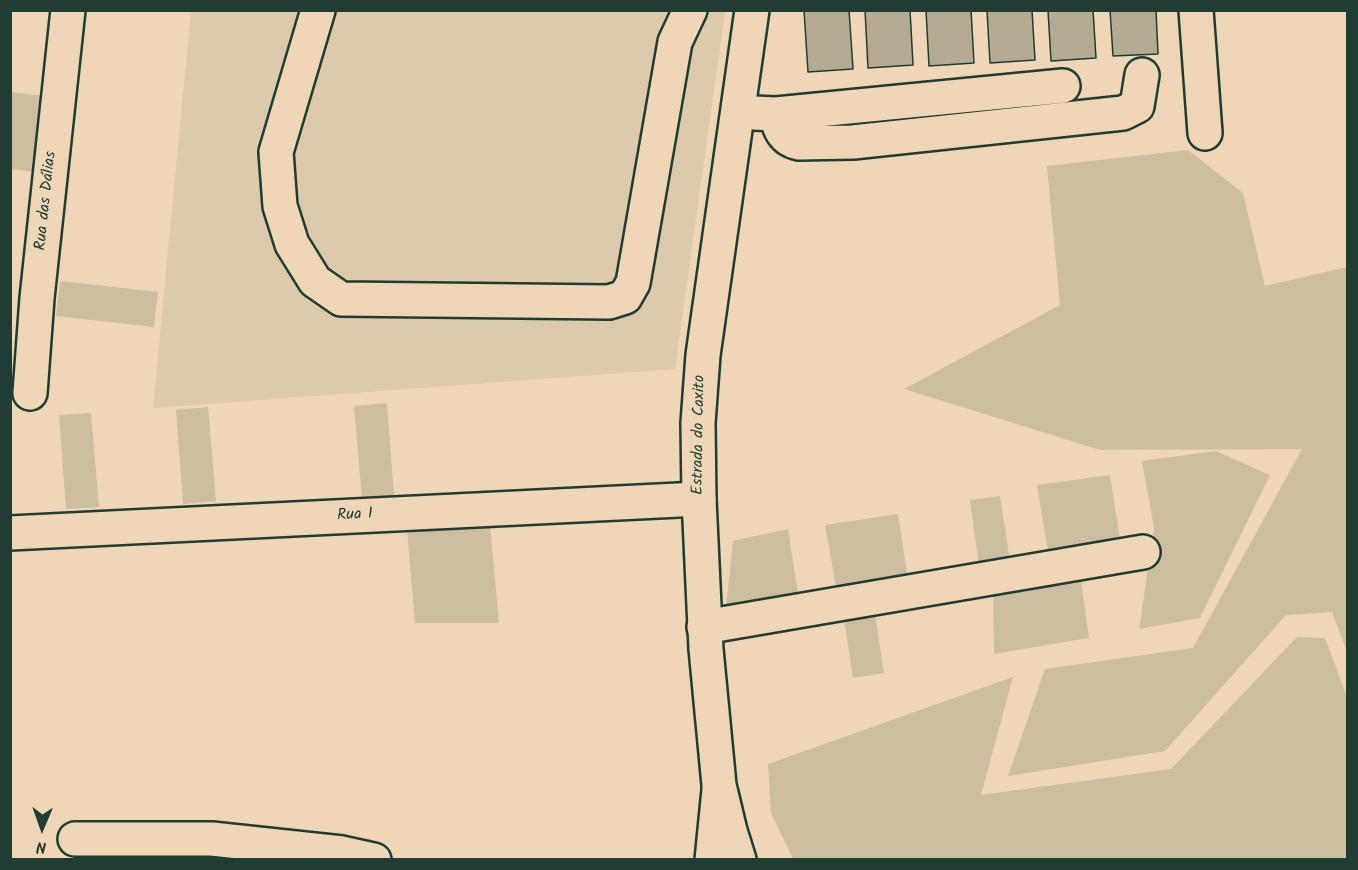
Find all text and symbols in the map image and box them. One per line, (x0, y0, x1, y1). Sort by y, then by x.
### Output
street label: Rua das Dálias (32, 150, 62, 252)
street label: Estrada do Caxito (689, 375, 711, 495)
street label: Rua 1 (337, 505, 373, 527)
north arrow (12, 798, 72, 858)
text: N (36, 834, 47, 859)

